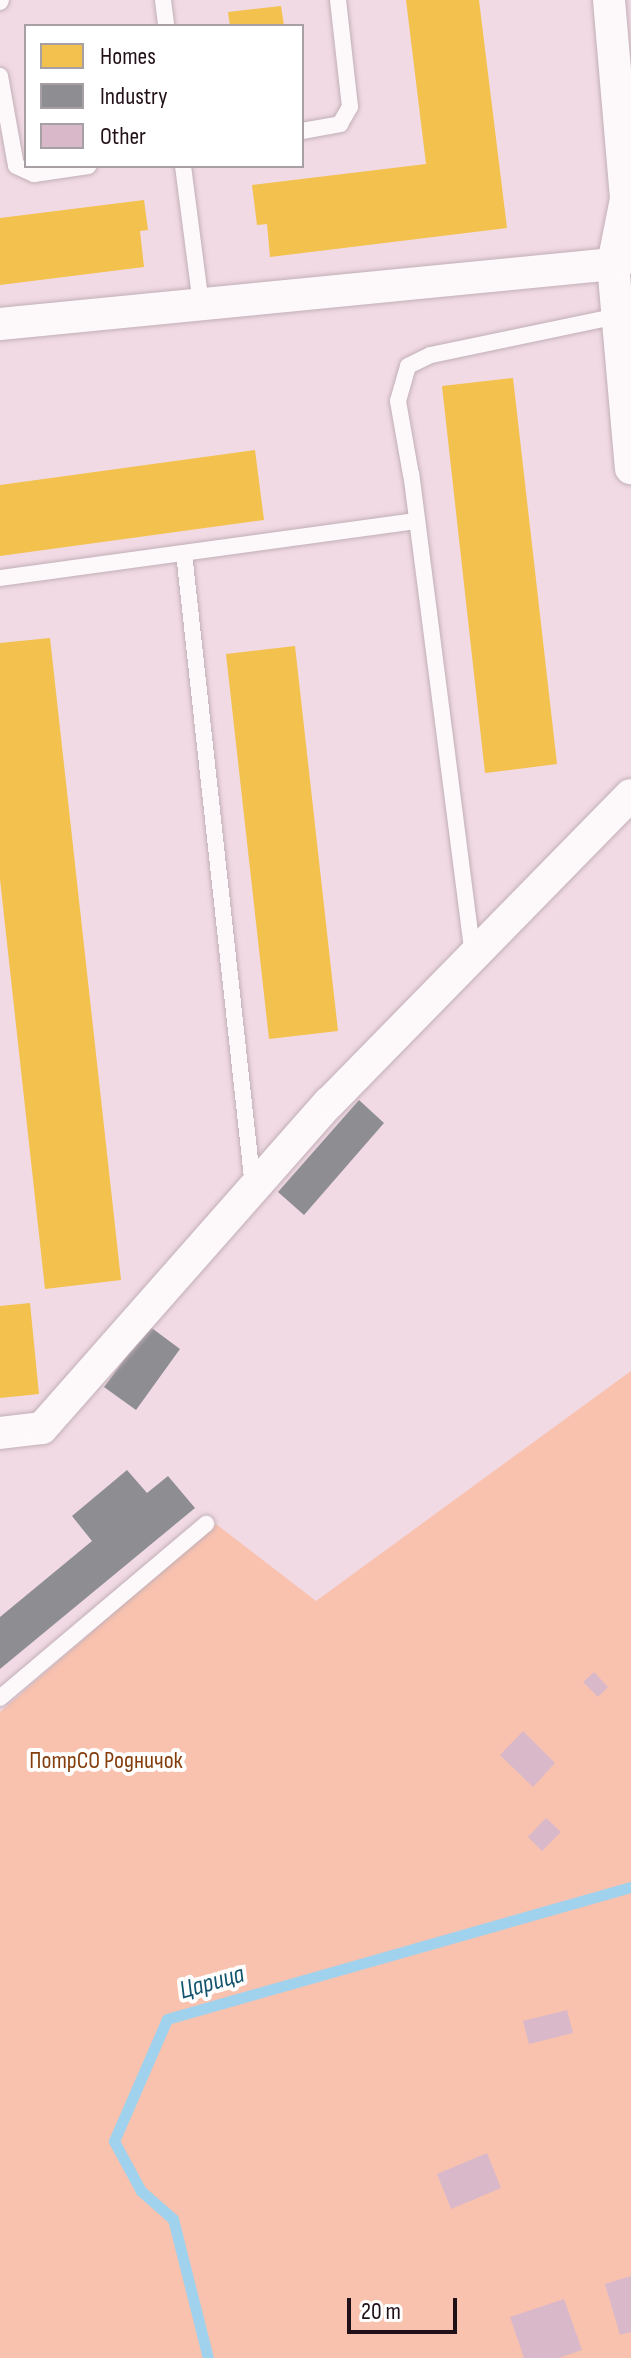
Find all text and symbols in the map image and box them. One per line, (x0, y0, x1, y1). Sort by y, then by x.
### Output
legend (24, 24, 304, 168)
text: Homes (100, 42, 156, 71)
text: Industry (100, 82, 167, 111)
text: Other (100, 122, 146, 151)
park label: ПотрСО Родничок (29, 1747, 183, 1775)
water label: Царица (176, 1959, 248, 2007)
scale bar (351, 2282, 461, 2332)
text: 20 m (361, 2297, 401, 2326)

